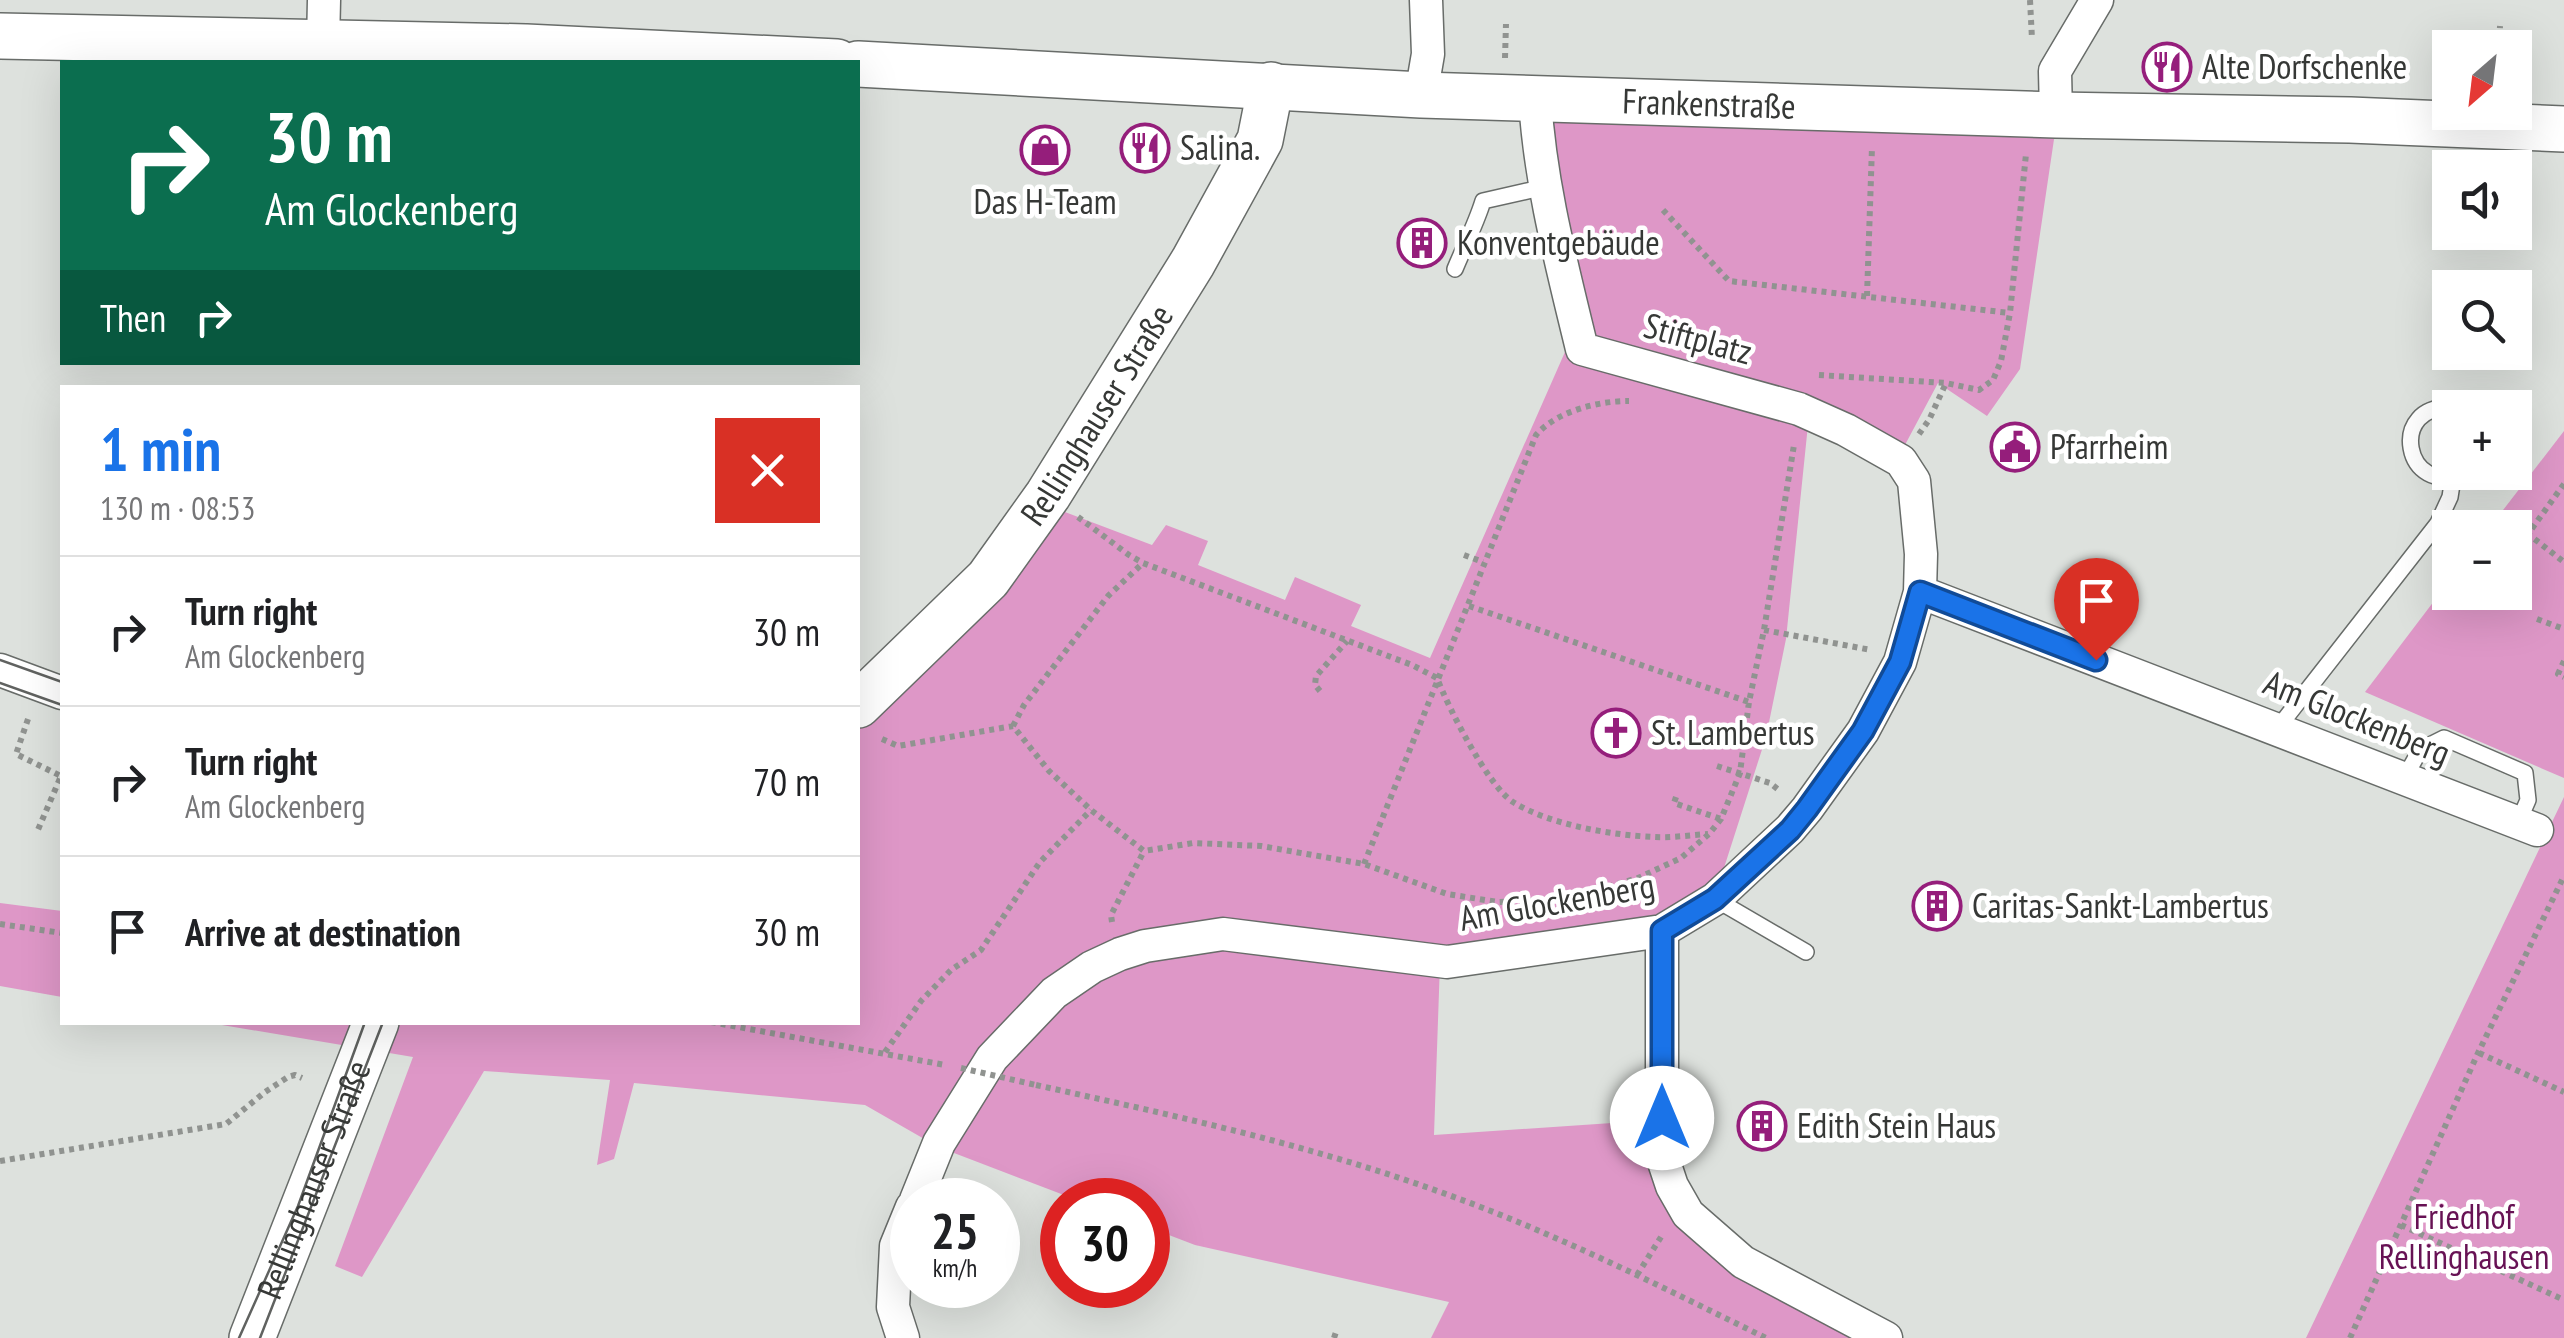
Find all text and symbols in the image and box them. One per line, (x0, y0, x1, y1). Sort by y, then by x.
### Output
north arrow (2432, 30, 2532, 130)
map controls (2432, 30, 2532, 610)
restaurant icon: Alte Dorfschenke (2141, 41, 2193, 93)
place label: Alte Dorfschenke (2202, 43, 2407, 89)
street label: Frankenstraße (1622, 77, 1796, 129)
text: 30 m (265, 91, 393, 181)
icon: right (100, 100, 230, 230)
restaurant icon: Salina. (1119, 122, 1171, 174)
shop icon: Das H-Team (1019, 124, 1071, 176)
place label: Salina. (1180, 124, 1260, 170)
button: sound (2432, 150, 2532, 250)
place label: Das H-Team (973, 178, 1117, 224)
text: Am Glockenberg (265, 179, 518, 237)
building icon: Konventgebäude (1396, 217, 1448, 269)
place label: Konventgebäude (1457, 219, 1660, 265)
button: search (2432, 270, 2532, 370)
icon: right (186, 290, 241, 345)
text: Then (100, 293, 166, 342)
street label: Rellinghauser Straße (1010, 296, 1183, 534)
street label: Stiftplatz (1639, 302, 1757, 374)
button: + (2432, 390, 2532, 490)
text: 1 min (100, 410, 221, 488)
button: close (715, 418, 820, 523)
public building icon: Pfarrheim (1989, 421, 2041, 473)
place label: Pfarrheim (2050, 423, 2168, 469)
text: 130 m · 08:53 (100, 487, 255, 529)
button: − (2432, 510, 2532, 610)
pin (2054, 558, 2139, 661)
icon: arrive (2069, 573, 2124, 628)
text: Turn right (185, 586, 317, 635)
icon: right (100, 604, 155, 659)
text: 30 m (753, 607, 820, 656)
text: Am Glockenberg (185, 635, 365, 677)
street label: Am Glockenberg (2257, 659, 2457, 775)
church icon: St. Lambertus (1590, 707, 1642, 759)
place label: St. Lambertus (1651, 709, 1815, 755)
text: Turn right (185, 736, 317, 785)
icon: right (100, 754, 155, 809)
text: 70 m (753, 757, 820, 806)
text: Am Glockenberg (185, 785, 365, 827)
street label: Am Glockenberg (1456, 861, 1658, 941)
building icon: Caritas-Sankt-Lambertus (1911, 880, 1963, 932)
place label: Caritas-Sankt-Lambertus (1972, 882, 2269, 928)
icon: arrive (100, 904, 155, 959)
text: Arrive at destination (185, 907, 461, 956)
text: 30 m (753, 907, 820, 956)
street label: Rellinghauser Straße (246, 1054, 381, 1305)
position arrow (1610, 1066, 1714, 1170)
building icon: Edith Stein Haus (1736, 1100, 1788, 1152)
place label: Edith Stein Haus (1797, 1102, 1996, 1148)
speed limit sign: 30 (1040, 1178, 1170, 1308)
park label: Friedhof Rellinghausen (2379, 1193, 2549, 1279)
text: 25 (931, 1198, 979, 1263)
text: km/h (933, 1252, 977, 1284)

